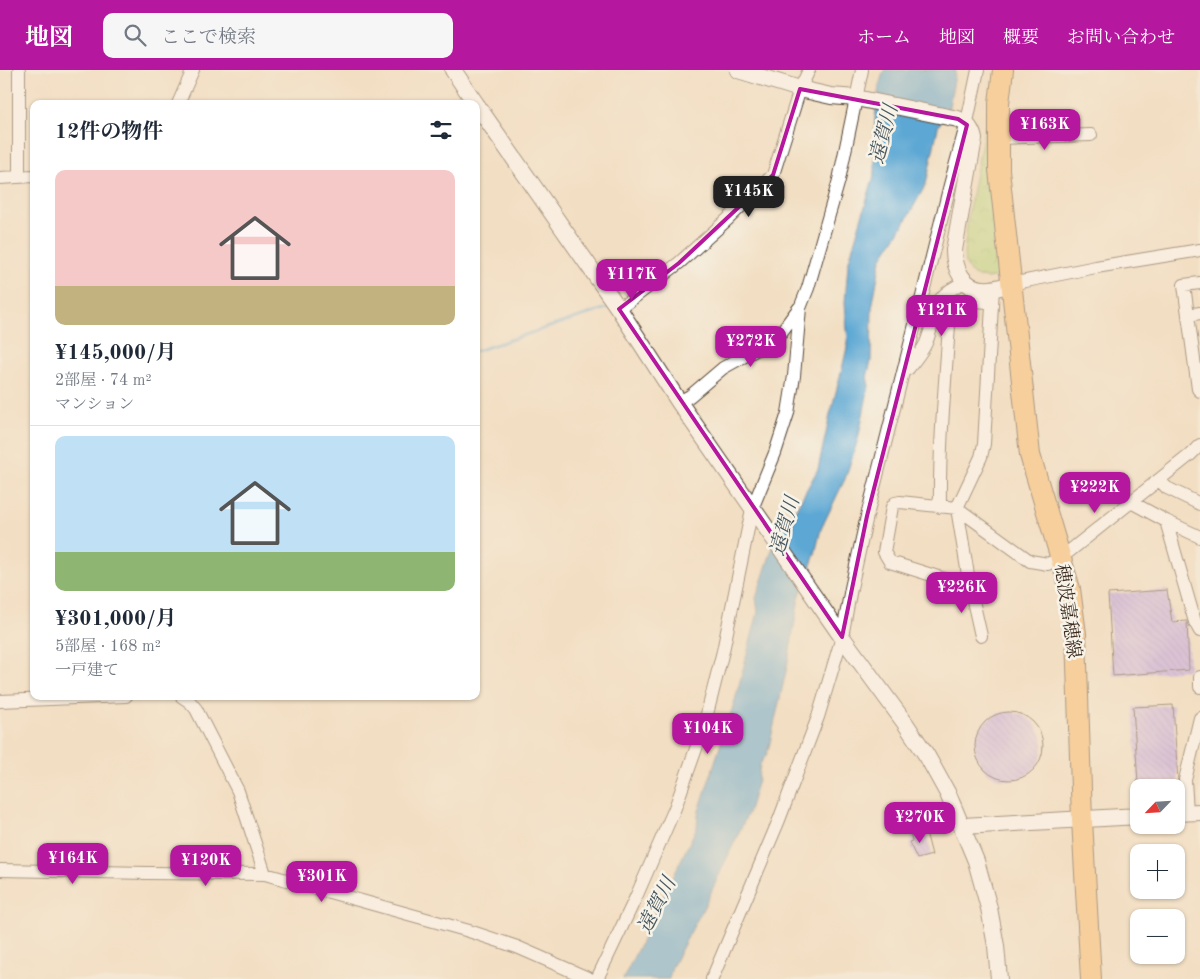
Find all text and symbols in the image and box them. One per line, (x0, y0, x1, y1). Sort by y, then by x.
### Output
search box (103, 13, 453, 58)
icon: search (121, 21, 149, 49)
text: 地図 (25, 27, 73, 51)
text: ここで検索 (161, 29, 256, 48)
text: ホーム (857, 29, 911, 47)
text: 地図 (939, 29, 975, 47)
text: 概要 (1003, 29, 1039, 47)
text: お問い合わせ (1067, 29, 1175, 47)
water label: 遠賀川 (866, 101, 903, 166)
pin: ¥163K (1010, 108, 1080, 151)
icon: filters (427, 116, 455, 144)
text: ¥163K (1020, 117, 1070, 133)
text: 12件の物件 (55, 122, 163, 143)
pin: ¥145K (714, 176, 784, 218)
text: ¥145K (724, 184, 774, 200)
icon: home (210, 203, 300, 293)
pin: ¥117K (597, 258, 667, 301)
text: ¥117K (607, 267, 657, 283)
pin: ¥121K (907, 294, 977, 337)
text: ¥121K (917, 303, 967, 319)
pin: ¥272K (716, 326, 786, 368)
text: ¥272K (726, 334, 776, 350)
text: ¥145,000/月 (55, 343, 177, 364)
text: 2部屋 · 74 m² (55, 373, 152, 389)
text: マンション (55, 397, 134, 413)
icon: home (210, 468, 300, 558)
pin: ¥222K (1060, 472, 1130, 514)
text: ¥222K (1070, 480, 1120, 496)
water label: 遠賀川 (766, 492, 804, 558)
street label: 穂波嘉穂線 (1051, 563, 1085, 660)
pin: ¥226K (927, 572, 997, 614)
text: ¥226K (937, 580, 987, 596)
text: ¥301,000/月 (55, 609, 177, 630)
text: 5部屋 · 168 m² (55, 639, 161, 655)
text: 一戸建て (55, 663, 119, 679)
pin: ¥104K (673, 712, 743, 755)
text: ¥104K (683, 721, 733, 737)
north arrow (1130, 779, 1185, 834)
map controls (1130, 779, 1185, 964)
pin: ¥270K (885, 802, 955, 844)
text: ¥270K (895, 810, 945, 826)
pin: ¥164K (38, 842, 108, 885)
pin: ¥120K (171, 844, 241, 887)
button: + (1130, 844, 1185, 899)
text: ¥164K (48, 851, 98, 867)
text: ¥120K (181, 853, 231, 869)
pin: ¥301K (287, 860, 357, 903)
text: ¥301K (297, 869, 347, 885)
water label: 遠賀川 (633, 872, 681, 937)
button: − (1130, 909, 1185, 964)

